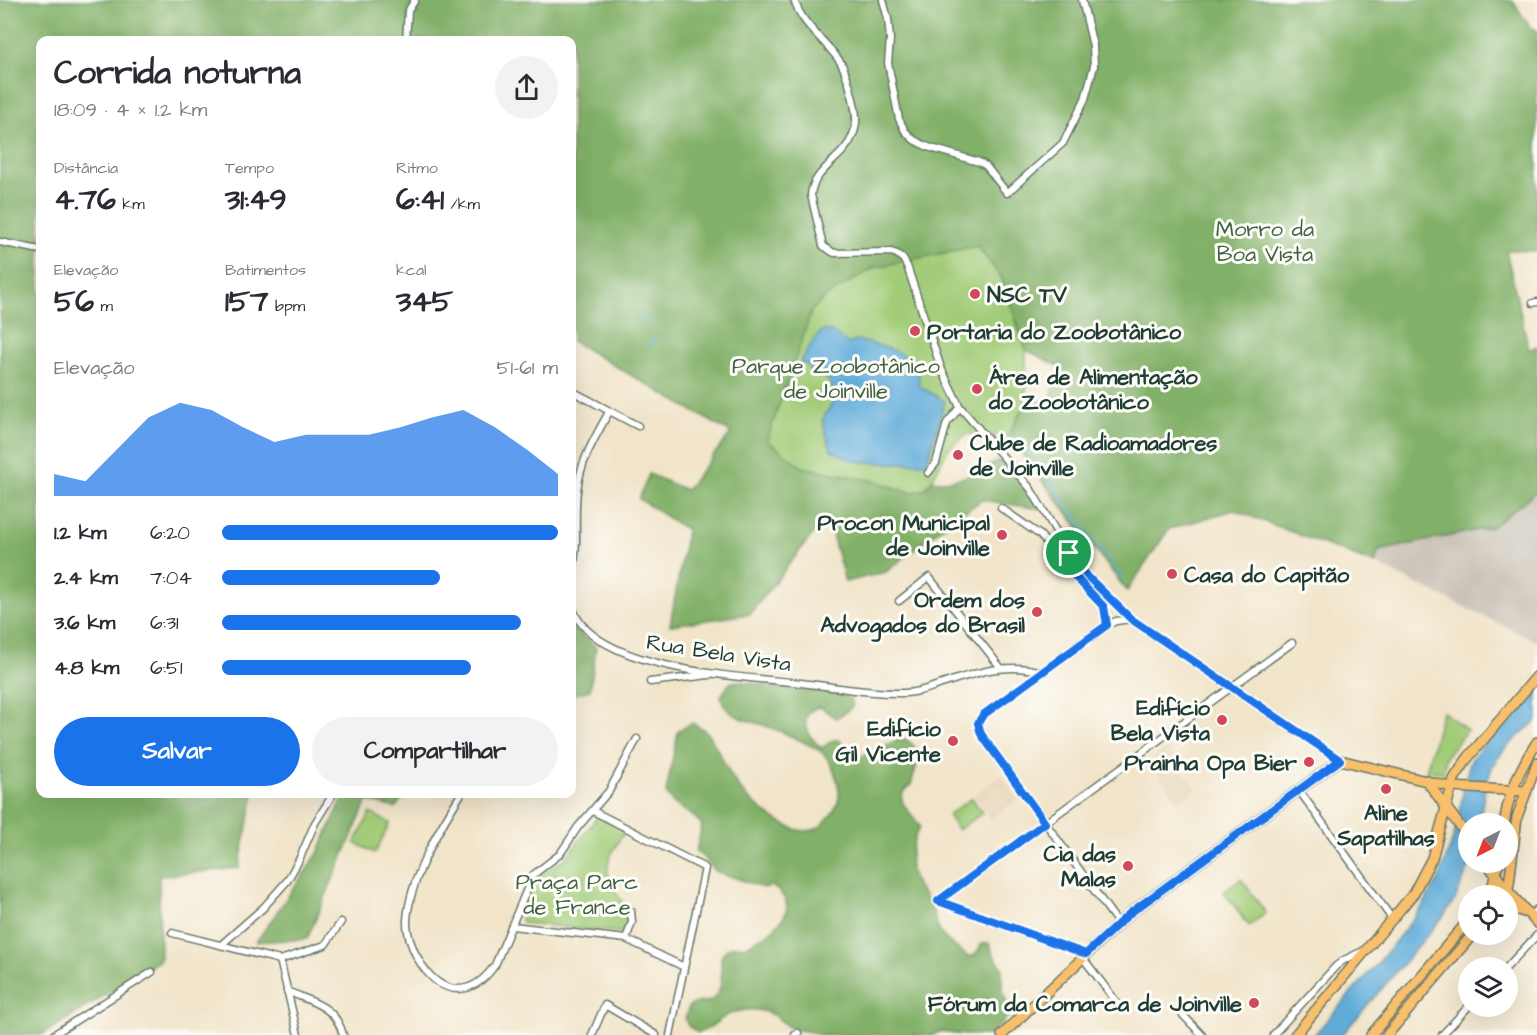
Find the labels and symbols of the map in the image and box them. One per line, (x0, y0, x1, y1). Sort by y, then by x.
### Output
park label: Morro da Boa Vista (1216, 214, 1314, 270)
place label: NSC TV (987, 280, 1067, 311)
marker: NSC TV (968, 287, 982, 301)
place label: Portaria do Zoobotânico (927, 317, 1182, 348)
marker: Portaria do Zoobotânico (908, 324, 922, 338)
park label: Parque Zoobotânico de Joinville (732, 351, 941, 407)
place label: Área de Alimentação do Zoobotânico (988, 362, 1198, 418)
marker: Área de Alimentação do Zoobotânico (970, 382, 984, 396)
place label: Clube de Radioamadores de Joinville (969, 428, 1217, 484)
marker: Clube de Radioamadores de Joinville (951, 448, 965, 462)
place label: Procon Municipal de Joinville (818, 508, 991, 564)
pin (1043, 527, 1094, 578)
marker: Procon Municipal de Joinville (995, 528, 1009, 542)
place label: Casa do Capitão (1184, 560, 1350, 591)
marker: Casa do Capitão (1165, 567, 1179, 581)
place label: Ordem dos Advogados do Brasil (821, 585, 1026, 642)
marker: Ordem dos Advogados do Brasil (1030, 605, 1044, 619)
street label: Rua Bela Vista (644, 627, 793, 680)
place label: Edifício Bela Vista (1111, 693, 1211, 749)
marker: Edifício Bela Vista (1215, 713, 1229, 727)
place label: Edifício Gil Vicente (835, 714, 942, 770)
marker: Edifício Gil Vicente (946, 734, 960, 748)
place label: Prainha Opa Bier (1124, 748, 1298, 779)
marker: Prainha Opa Bier (1302, 755, 1316, 769)
marker: Aline Sapatilhas (1379, 782, 1393, 796)
place label: Aline Sapatilhas (1336, 798, 1435, 854)
north arrow (1458, 813, 1518, 873)
place label: Cia das Malas (1044, 839, 1116, 895)
marker: Cia das Malas (1121, 859, 1135, 873)
park label: Praça Parc de France (516, 867, 638, 923)
place label: Fórum da Comarca de Joinville (928, 989, 1242, 1020)
marker: Fórum da Comarca de Joinville (1247, 996, 1261, 1010)

